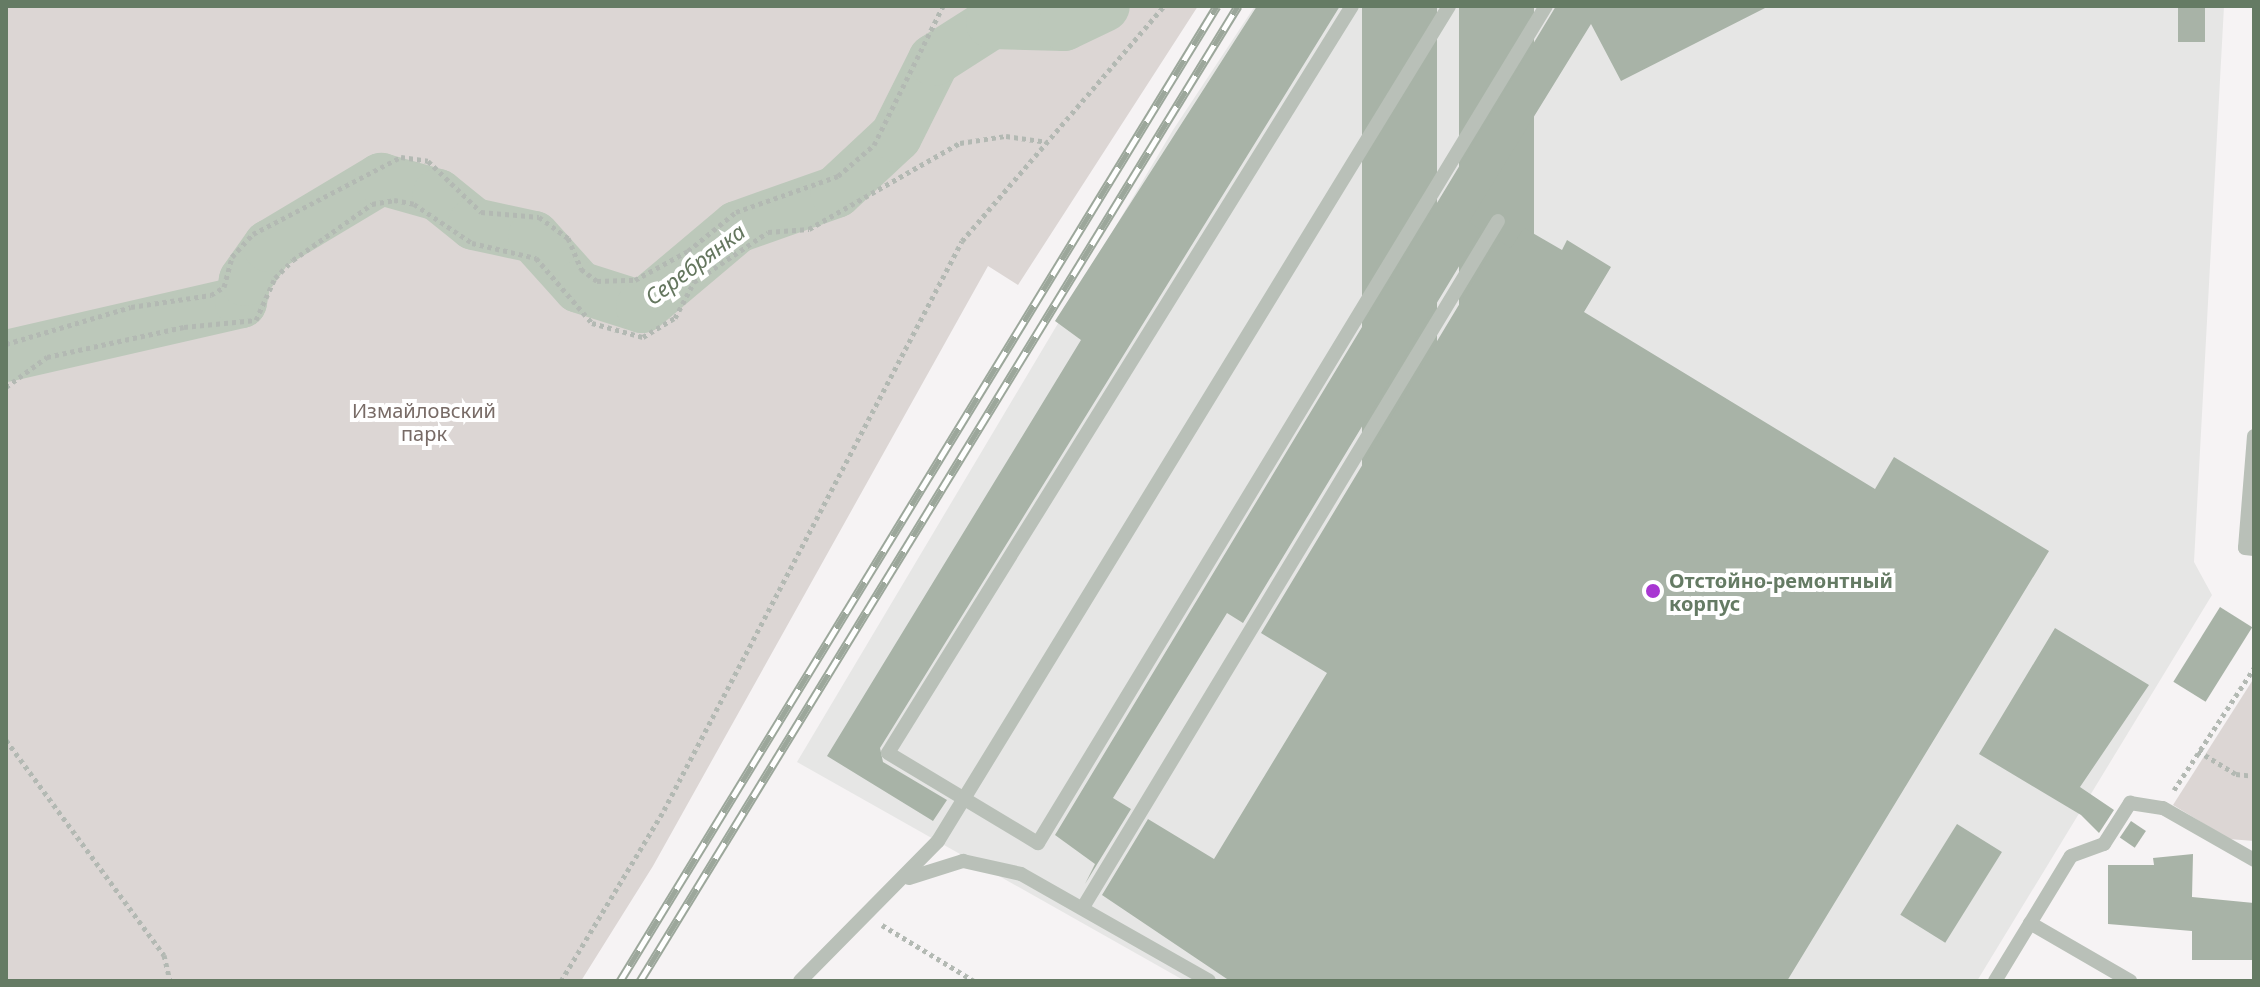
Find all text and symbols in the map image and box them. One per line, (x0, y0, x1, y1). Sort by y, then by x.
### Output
water label: Серебрянка (640, 218, 750, 310)
park label: Измайловский парк (352, 399, 496, 446)
place label: Отстойно-ремонтный корпус (1669, 568, 1893, 615)
marker: Отстойно-ремонтный корпус (1644, 582, 1662, 600)

